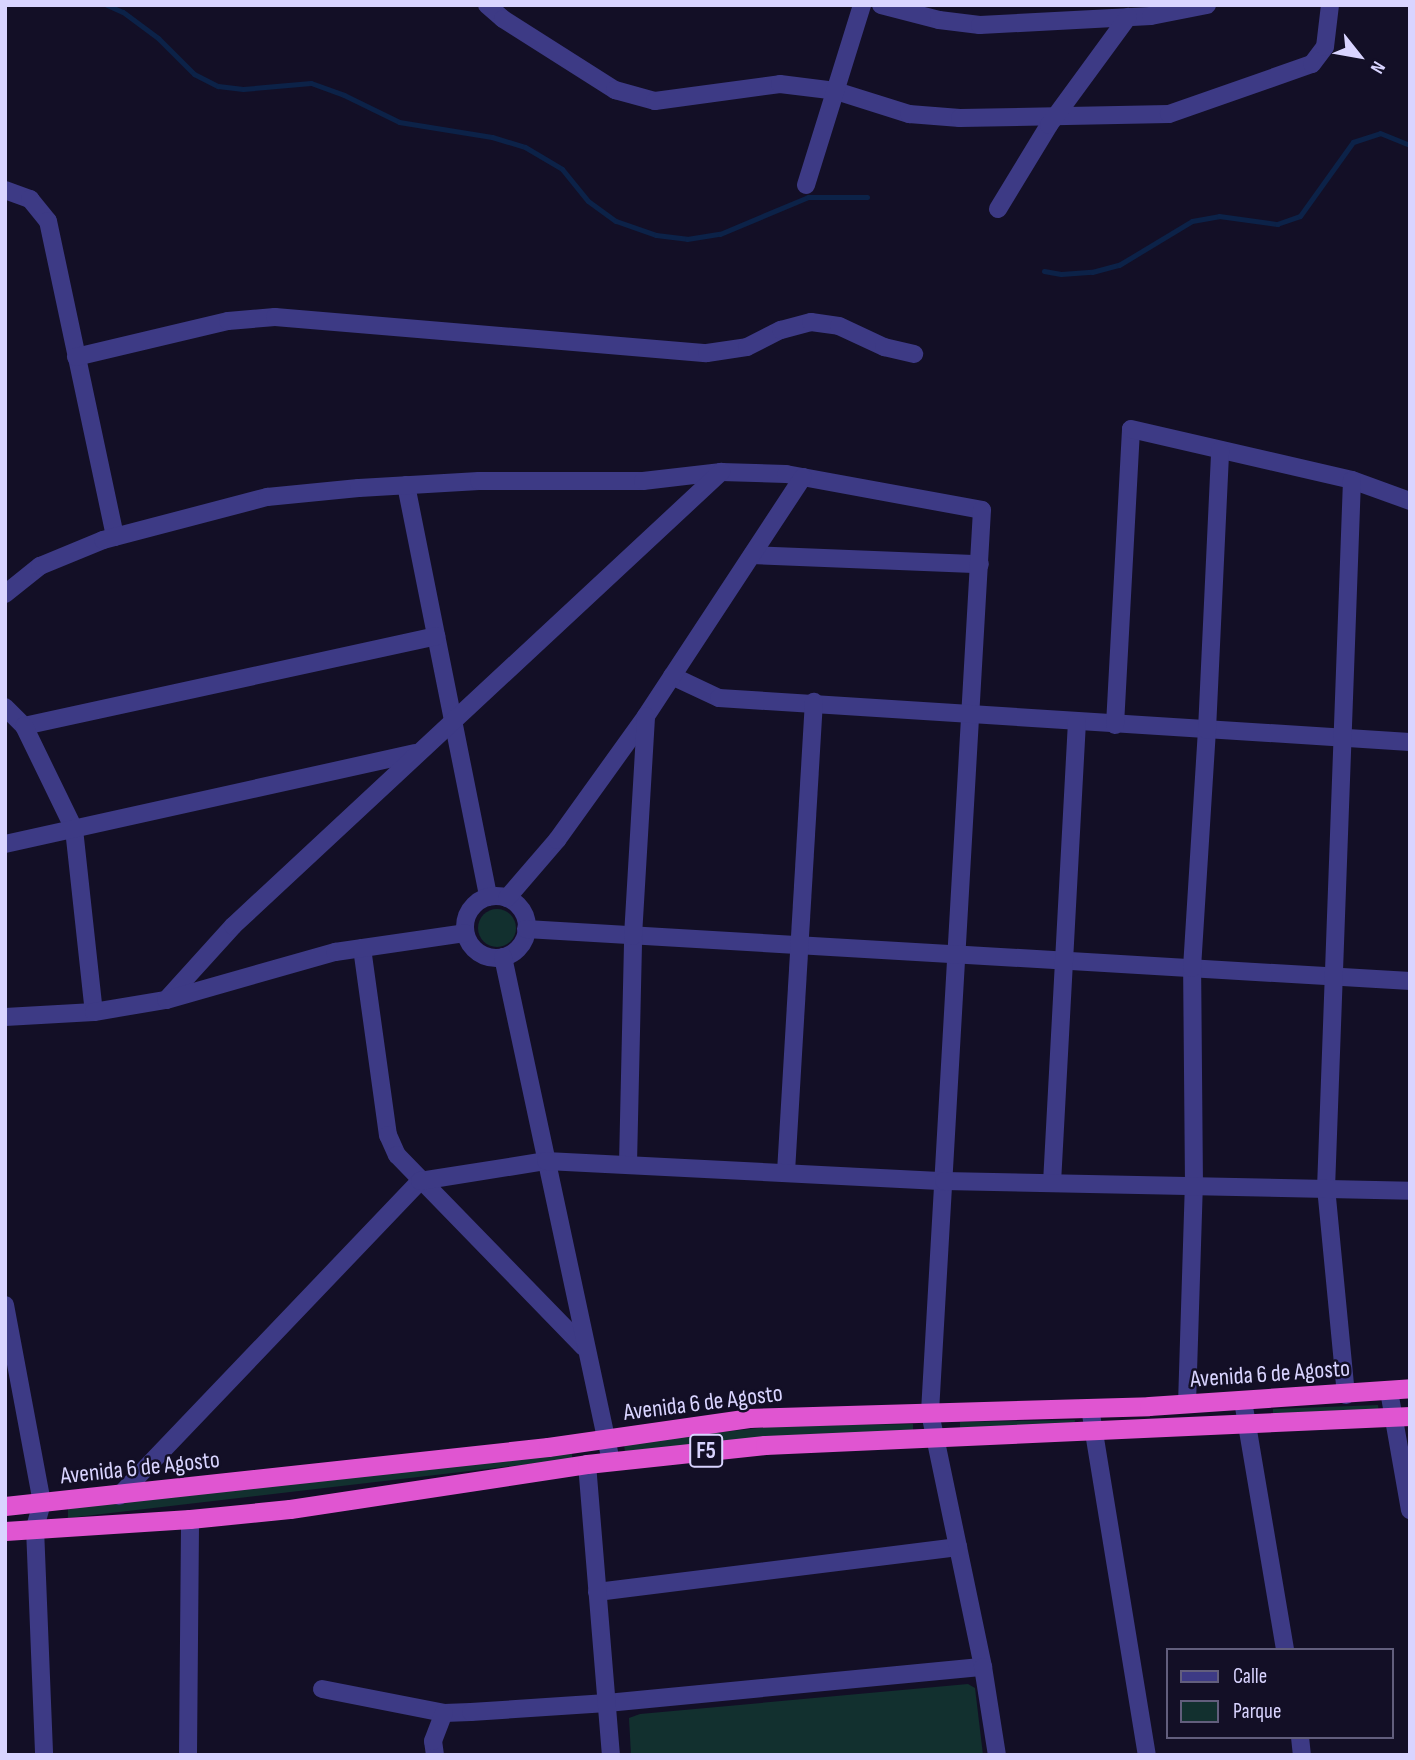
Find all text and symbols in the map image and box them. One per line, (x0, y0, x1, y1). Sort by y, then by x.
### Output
north arrow (1324, 21, 1394, 91)
text: N (1365, 57, 1390, 77)
street label: Avenida 6 de Agosto (1189, 1354, 1351, 1394)
street label: Avenida 6 de Agosto (622, 1379, 784, 1427)
road number: F5 (688, 1432, 724, 1470)
street label: Avenida 6 de Agosto (59, 1445, 221, 1491)
legend (1166, 1648, 1394, 1739)
text: Calle (1233, 1664, 1267, 1689)
text: Parque (1233, 1699, 1281, 1724)

